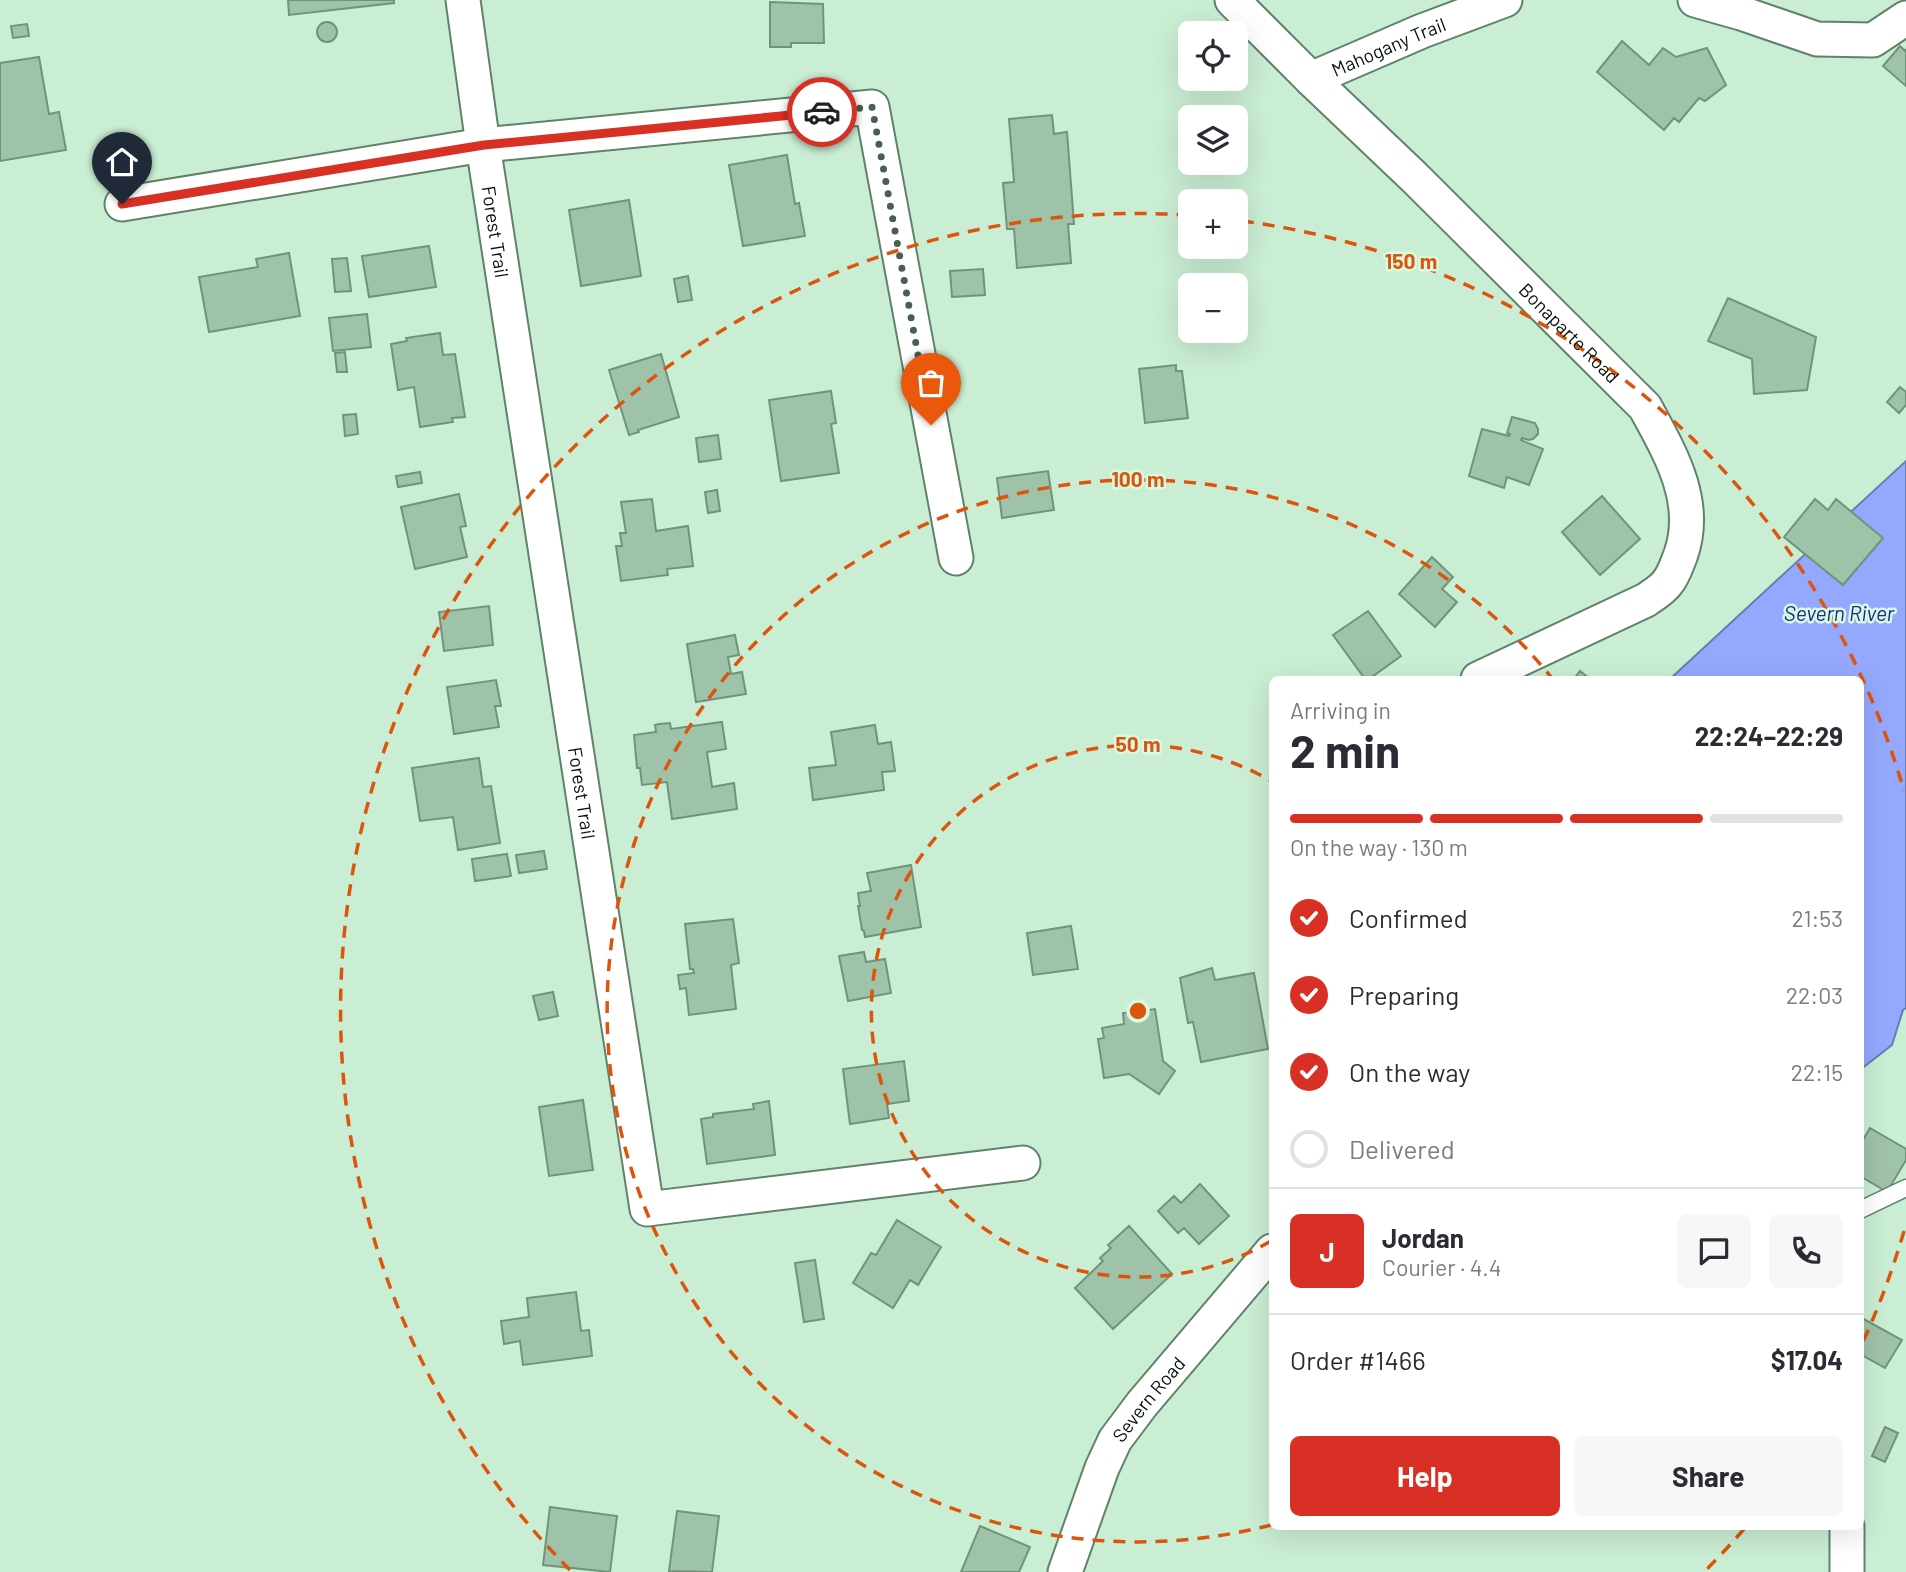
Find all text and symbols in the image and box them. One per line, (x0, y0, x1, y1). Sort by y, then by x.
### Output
street label: Mahogany Trail (1328, 12, 1449, 80)
map controls (1178, 21, 1248, 343)
button: locate (1178, 21, 1248, 91)
courier (787, 77, 857, 147)
icon: car (803, 93, 841, 131)
button: layers (1178, 105, 1248, 175)
pin (92, 132, 152, 204)
icon: home (103, 143, 141, 181)
street label: Forest Trail (478, 184, 515, 279)
button: + (1178, 189, 1248, 259)
text: 150 m (1385, 248, 1437, 273)
button: − (1178, 273, 1248, 343)
street label: Bonaparte Road (1515, 277, 1625, 387)
pin (901, 353, 961, 425)
icon: bag (912, 364, 950, 402)
text: 100 m (1111, 466, 1165, 491)
water label: Severn River (1784, 600, 1895, 625)
text: Arriving in (1290, 696, 1391, 724)
text: 22:24–22:29 (1695, 720, 1843, 751)
text: 2 min (1290, 722, 1400, 777)
text: 50 m (1115, 731, 1161, 756)
street label: Forest Trail (564, 745, 601, 841)
text: On the way · 130 m (1290, 833, 1468, 861)
icon: check (1290, 899, 1328, 937)
text: Confirmed (1349, 902, 1468, 933)
text: 21:53 (1791, 904, 1843, 932)
icon: check (1290, 976, 1328, 1014)
text: Preparing (1349, 979, 1459, 1010)
text: 22:03 (1786, 981, 1843, 1009)
centre of rings (1126, 999, 1150, 1023)
icon: check (1290, 1053, 1328, 1091)
text: On the way (1349, 1056, 1470, 1087)
text: 22:15 (1791, 1058, 1843, 1086)
text: Delivered (1349, 1133, 1455, 1164)
button: chat (1677, 1214, 1751, 1288)
button: phone (1769, 1214, 1843, 1288)
text: Jordan (1382, 1222, 1464, 1253)
text: J (1319, 1236, 1335, 1267)
text: Courier · 4.4 (1382, 1253, 1501, 1281)
text: Order #1466 (1290, 1344, 1426, 1375)
text: $17.04 (1771, 1344, 1843, 1375)
street label: Severn Road (1107, 1351, 1189, 1446)
button: Help (1290, 1436, 1560, 1516)
button: Share (1574, 1436, 1843, 1516)

